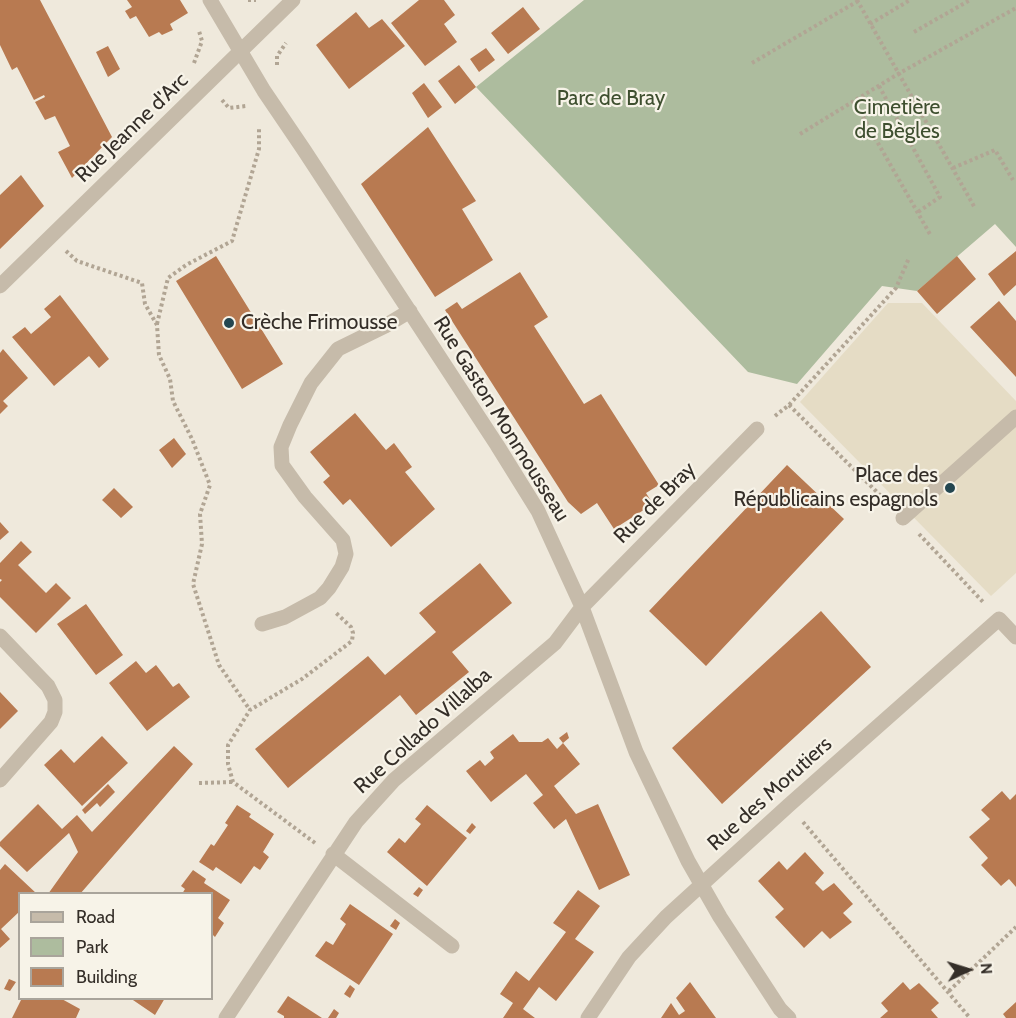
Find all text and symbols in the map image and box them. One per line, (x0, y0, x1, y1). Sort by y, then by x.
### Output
street label: Rue Jeanne d'Arc (70, 68, 194, 188)
park label: Parc de Bray (557, 86, 665, 112)
park label: Cimetière de Bègles (854, 95, 940, 145)
place label: Crèche Frimousse (241, 310, 398, 336)
street label: Rue Gaston Monmousseau (428, 312, 574, 526)
marker: Crèche Frimousse (222, 316, 236, 330)
street label: Rue de Bray (609, 457, 701, 549)
place label: Place des Républicains espagnols (733, 463, 938, 513)
marker: Place des Républicains espagnols (943, 481, 957, 495)
street label: Rue Collado Villalba (349, 663, 497, 799)
street label: Rue des Morutiers (703, 732, 837, 856)
legend (18, 892, 213, 1000)
text: Road (76, 906, 115, 928)
text: Park (76, 936, 108, 958)
north arrow (938, 940, 998, 1000)
text: N (977, 962, 996, 975)
text: Building (76, 966, 137, 988)

